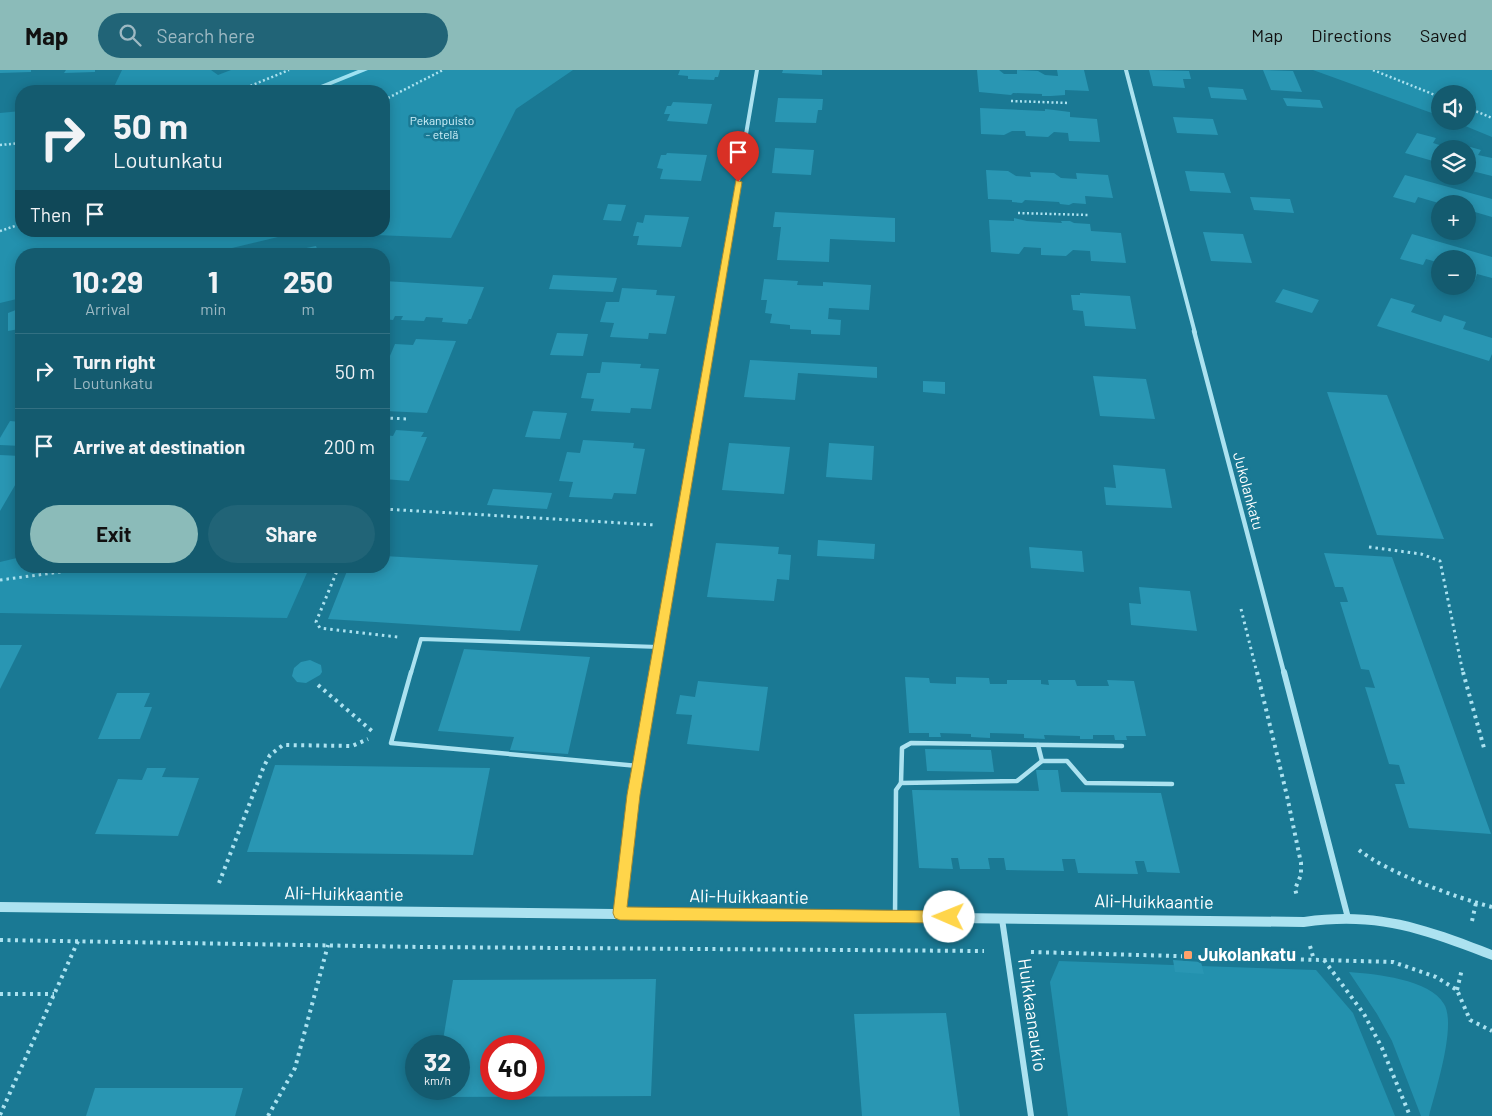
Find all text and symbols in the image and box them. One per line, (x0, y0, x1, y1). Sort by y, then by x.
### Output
search box (98, 13, 448, 58)
text: Map (25, 21, 68, 50)
icon: search (116, 21, 144, 49)
text: Search here (156, 24, 255, 47)
text: Map (1251, 24, 1283, 46)
text: Directions (1311, 24, 1392, 46)
text: Saved (1420, 24, 1467, 46)
map controls (1431, 85, 1476, 295)
button: sound (1431, 85, 1476, 130)
text: 50 m (113, 104, 188, 146)
icon: right (30, 105, 95, 170)
park label: Pekanpuisto - etelä (410, 113, 474, 141)
pin (717, 131, 759, 182)
icon: arrive (724, 138, 752, 166)
button: layers (1431, 140, 1476, 185)
text: Loutunkatu (113, 146, 223, 172)
button: + (1431, 195, 1476, 240)
icon: arrive (81, 200, 109, 228)
text: Then (30, 203, 71, 226)
button: − (1431, 250, 1476, 295)
text: 10:29 (72, 263, 143, 299)
text: 1 (208, 263, 218, 299)
text: 250 (283, 263, 333, 299)
text: Arrival (85, 299, 130, 318)
text: min (200, 299, 226, 318)
text: m (301, 299, 315, 318)
text: Turn right (73, 350, 155, 373)
icon: right (30, 357, 58, 385)
text: 50 m (335, 360, 375, 383)
text: Loutunkatu (73, 373, 153, 392)
icon: arrive (30, 432, 58, 460)
text: Arrive at destination (73, 435, 245, 458)
text: 200 m (324, 435, 375, 458)
street label: Jukolankatu (1230, 450, 1268, 532)
button: Exit (30, 505, 198, 563)
button: Share (208, 505, 375, 563)
street label: Ali-Huikkaantie (284, 881, 404, 905)
street label: Ali-Huikkaantie (689, 884, 809, 908)
street label: Ali-Huikkaantie (1094, 889, 1214, 913)
position arrow (922, 890, 974, 942)
place label: Jukolankatu (1198, 943, 1296, 965)
marker: Jukolankatu (1182, 949, 1194, 961)
street label: Huikkaanaukio (1014, 957, 1052, 1073)
speed limit sign: 40 (480, 1035, 545, 1100)
text: 32 (424, 1046, 451, 1076)
text: km/h (424, 1073, 451, 1087)

